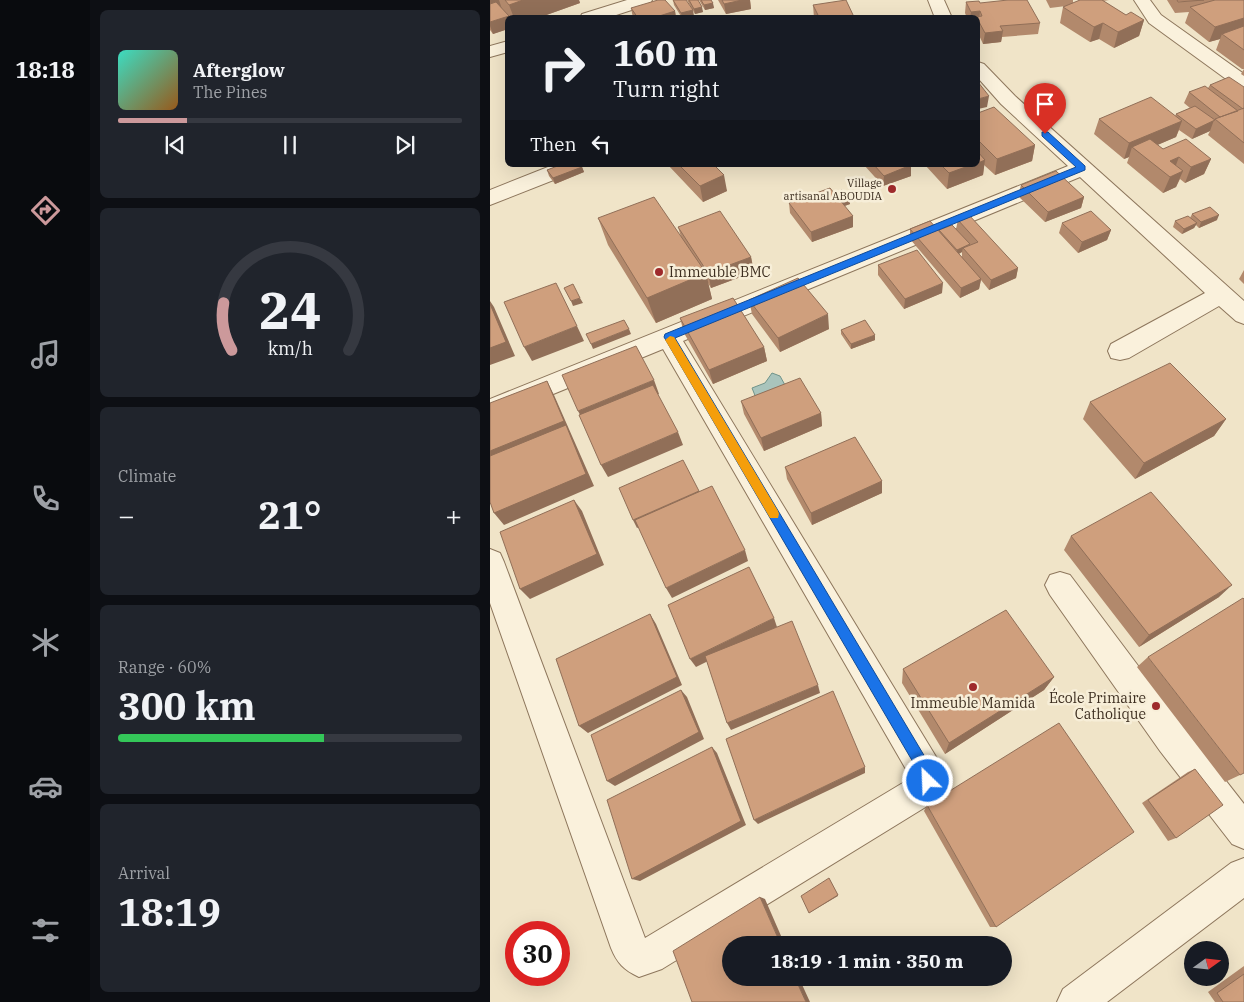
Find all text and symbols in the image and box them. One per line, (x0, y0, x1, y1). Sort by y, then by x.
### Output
text: 160 m (613, 30, 718, 76)
icon: right (530, 35, 595, 100)
text: 18:18 (15, 55, 75, 84)
text: Afterglow (193, 58, 285, 82)
text: Turn right (613, 74, 720, 103)
text: The Pines (193, 82, 267, 102)
pin (1024, 83, 1066, 134)
icon: arrive (1031, 90, 1059, 118)
icon: left (587, 130, 615, 158)
icon: previous (161, 131, 189, 159)
icon: pause (276, 131, 304, 159)
icon: next (391, 131, 419, 159)
text: Then (530, 132, 577, 156)
place label: Village artisanal ABOUDIA (783, 176, 882, 203)
marker: Village artisanal ABOUDIA (886, 183, 898, 195)
icon: directions (28, 193, 63, 228)
place label: Immeuble BMC (669, 263, 771, 281)
marker: Immeuble BMC (653, 266, 665, 278)
text: 24 (259, 276, 321, 343)
icon: music (28, 337, 63, 372)
text: km/h (267, 337, 313, 360)
text: Climate (118, 466, 176, 486)
icon: phone (28, 481, 63, 516)
text: 21° (258, 490, 322, 539)
text: − (118, 497, 135, 534)
text: + (445, 497, 462, 534)
icon: climate (28, 625, 63, 660)
text: Range · 60% (118, 657, 211, 677)
text: 300 km (118, 681, 256, 730)
marker: Immeuble Mamida (967, 681, 979, 693)
place label: École Primaire Catholique (1049, 688, 1146, 723)
place label: Immeuble Mamida (911, 694, 1036, 712)
marker: École Primaire Catholique (1150, 700, 1162, 712)
position arrow (901, 754, 953, 806)
icon: car (28, 769, 63, 804)
text: Arrival (118, 863, 170, 883)
text: 18:19 (118, 887, 221, 936)
icon: filters (28, 913, 63, 948)
speed limit sign: 30 (505, 921, 570, 986)
north arrow (1184, 941, 1229, 986)
map controls (1184, 941, 1229, 986)
text: 18:19 · 1 min · 350 m (771, 949, 963, 973)

